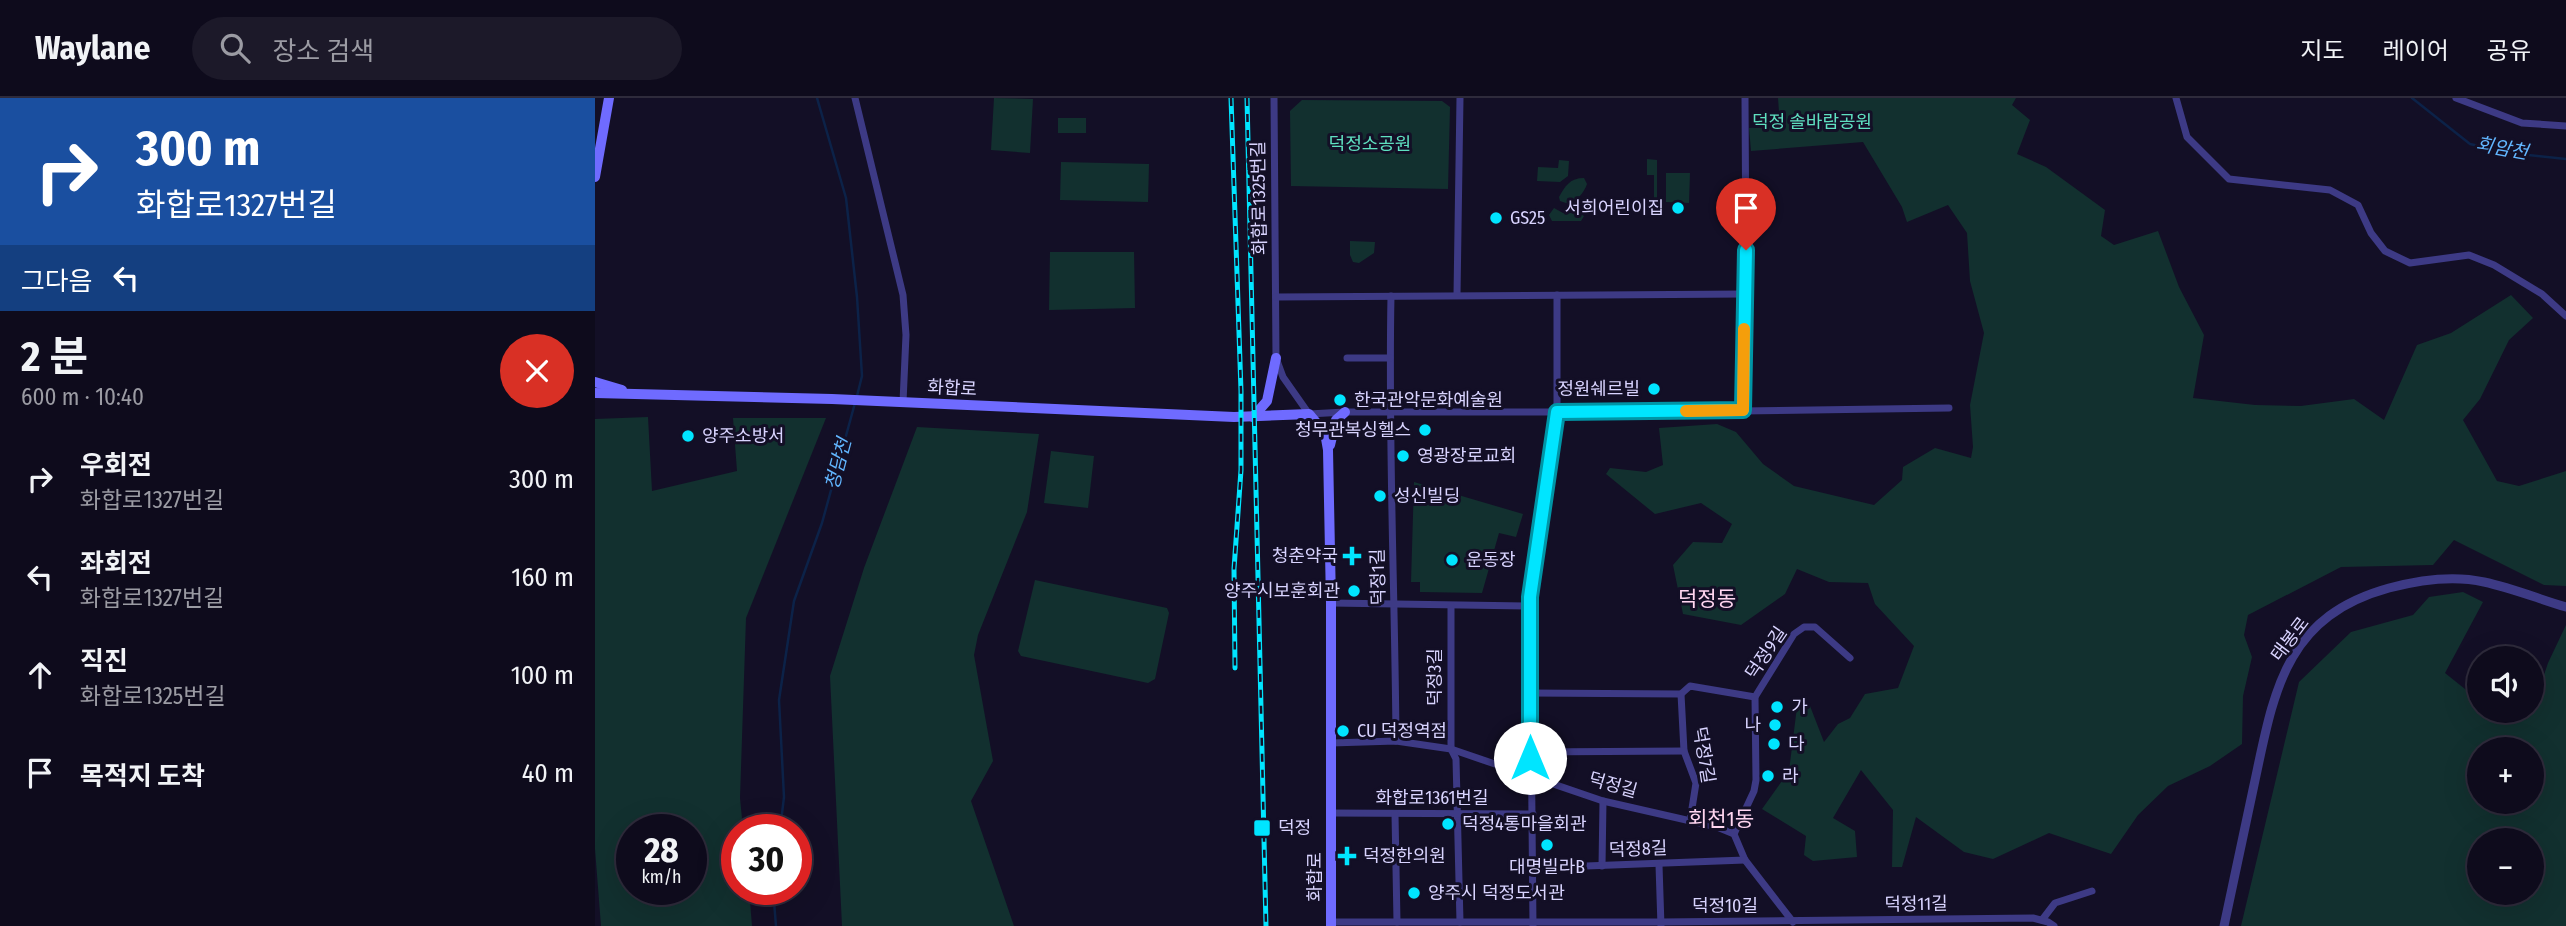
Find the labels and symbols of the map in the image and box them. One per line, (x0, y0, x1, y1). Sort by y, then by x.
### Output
park label: 덕정 솔바람공원 (1752, 111, 1872, 133)
water label: 회암천 (2474, 132, 2531, 164)
park label: 덕정소공원 (1329, 133, 1411, 155)
street label: 화합로1325번길 (1247, 141, 1271, 255)
pin (1716, 178, 1776, 250)
place label: 서희어린이집 (1565, 197, 1664, 219)
marker: 서희어린이집 (1670, 200, 1686, 216)
place label: GS25 (1510, 207, 1545, 229)
marker: GS25 (1488, 210, 1504, 226)
street label: 화합로 (927, 376, 977, 400)
place label: 정원쉐르빌 (1557, 378, 1640, 400)
marker: 정원쉐르빌 (1646, 381, 1662, 397)
place label: 한국관악문화예술원 (1354, 389, 1503, 411)
marker: 한국관악문화예술원 (1332, 392, 1348, 408)
place label: 청무관복싱헬스 (1295, 419, 1411, 441)
marker: 청무관복싱헬스 (1417, 422, 1433, 438)
place label: 양주소방서 (702, 425, 785, 447)
marker: 양주소방서 (680, 428, 696, 444)
water label: 청담천 (820, 434, 856, 492)
place label: 영광장로교회 (1417, 445, 1516, 467)
marker: 영광장로교회 (1395, 448, 1411, 464)
place label: 성신빌딩 (1394, 485, 1460, 507)
marker: 성신빌딩 (1372, 488, 1388, 504)
place label: 청춘약국 (1272, 545, 1338, 567)
marker: 청춘약국 (1344, 548, 1360, 564)
street label: 덕정1길 (1367, 548, 1389, 606)
place label: 운동장 (1466, 549, 1516, 571)
marker: 운동장 (1444, 552, 1460, 568)
place label: 양주시보훈회관 (1224, 580, 1340, 602)
marker: 양주시보훈회관 (1346, 583, 1362, 599)
district label: 덕정동 (1678, 586, 1736, 612)
street label: 태봉로 (2266, 613, 2314, 665)
street label: 덕정9길 (1741, 623, 1791, 683)
street label: 덕정3길 (1424, 648, 1446, 706)
place label: 가 (1791, 696, 1808, 718)
marker: 가 (1769, 699, 1785, 715)
place label: 나 (1744, 714, 1761, 736)
marker: 나 (1767, 717, 1783, 733)
place label: CU 덕정역점 (1357, 720, 1447, 742)
position arrow (1493, 721, 1567, 795)
marker: CU 덕정역점 (1335, 723, 1351, 739)
street label: 덕정7길 (1689, 725, 1719, 785)
place label: 다 (1788, 733, 1805, 755)
marker: 다 (1766, 736, 1782, 752)
place label: 라 (1782, 765, 1799, 787)
street label: 덕정길 (1586, 768, 1640, 802)
marker: 라 (1760, 768, 1776, 784)
street label: 화합로1361번길 (1375, 787, 1489, 809)
district label: 회천1동 (1688, 806, 1754, 832)
place label: 덕정4통마을회관 (1462, 813, 1587, 835)
speed limit sign: 30 (721, 814, 812, 905)
marker: 덕정4통마을회관 (1440, 816, 1456, 832)
place label: 덕정 (1278, 817, 1311, 839)
marker: 덕정 (1252, 818, 1272, 838)
marker: 대명빌라B (1539, 837, 1555, 853)
street label: 덕정8길 (1608, 837, 1668, 861)
place label: 덕정한의원 (1363, 845, 1446, 867)
marker: 덕정한의원 (1337, 846, 1357, 866)
street label: 화합로 (1304, 852, 1326, 902)
place label: 대명빌라B (1509, 856, 1585, 878)
place label: 양주시 덕정도서관 (1428, 882, 1565, 904)
marker: 양주시 덕정도서관 (1406, 885, 1422, 901)
street label: 덕정11길 (1884, 892, 1948, 916)
street label: 덕정10길 (1692, 895, 1758, 917)

